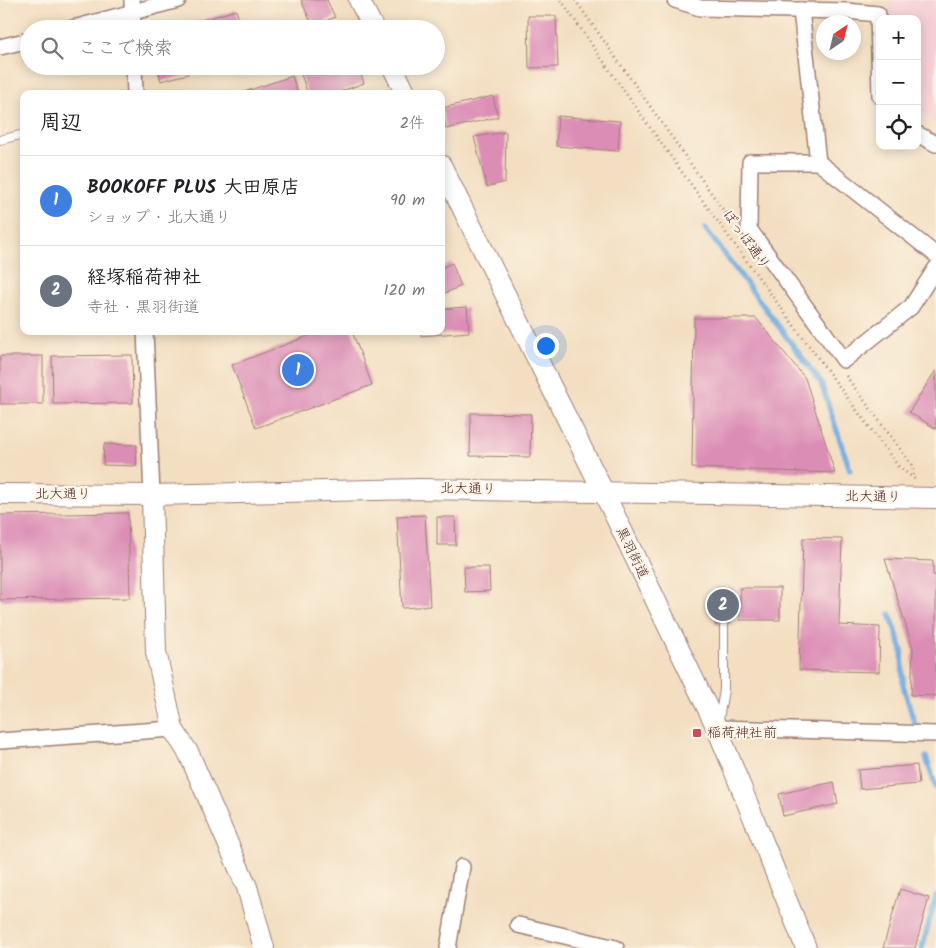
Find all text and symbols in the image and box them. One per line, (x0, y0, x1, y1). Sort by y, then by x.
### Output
north arrow (816, 15, 861, 60)
map controls (876, 15, 921, 150)
button: + (876, 15, 921, 60)
search box (20, 20, 445, 75)
icon: search (38, 34, 66, 62)
text: ここで検索 (78, 34, 173, 64)
button: − (876, 60, 921, 105)
button: locate (876, 105, 921, 150)
text: 周辺 (40, 107, 82, 140)
text: 2件 (400, 111, 425, 136)
text: BOOKOFF PLUS 大田原店 (87, 173, 299, 203)
text: 1 (54, 188, 58, 213)
text: 90 m (390, 188, 425, 213)
text: ショップ · 北大通り (87, 205, 231, 230)
street label: ぽっぽ通り (717, 205, 775, 275)
text: 経塚稲荷神社 (87, 263, 201, 293)
text: 2 (51, 278, 61, 303)
text: 120 m (384, 278, 425, 303)
text: 寺社 · 黒羽街道 (87, 295, 200, 320)
your location (533, 333, 559, 359)
pin: 1 (282, 351, 314, 389)
street label: 北大通り (440, 478, 496, 500)
street label: 北大通り (35, 483, 91, 505)
street label: 北大通り (845, 486, 901, 508)
street label: 黒羽街道 (610, 523, 654, 583)
pin: 2 (707, 586, 739, 624)
place label: 稲荷神社前 (707, 722, 777, 744)
marker: 稲荷神社前 (691, 727, 703, 739)

